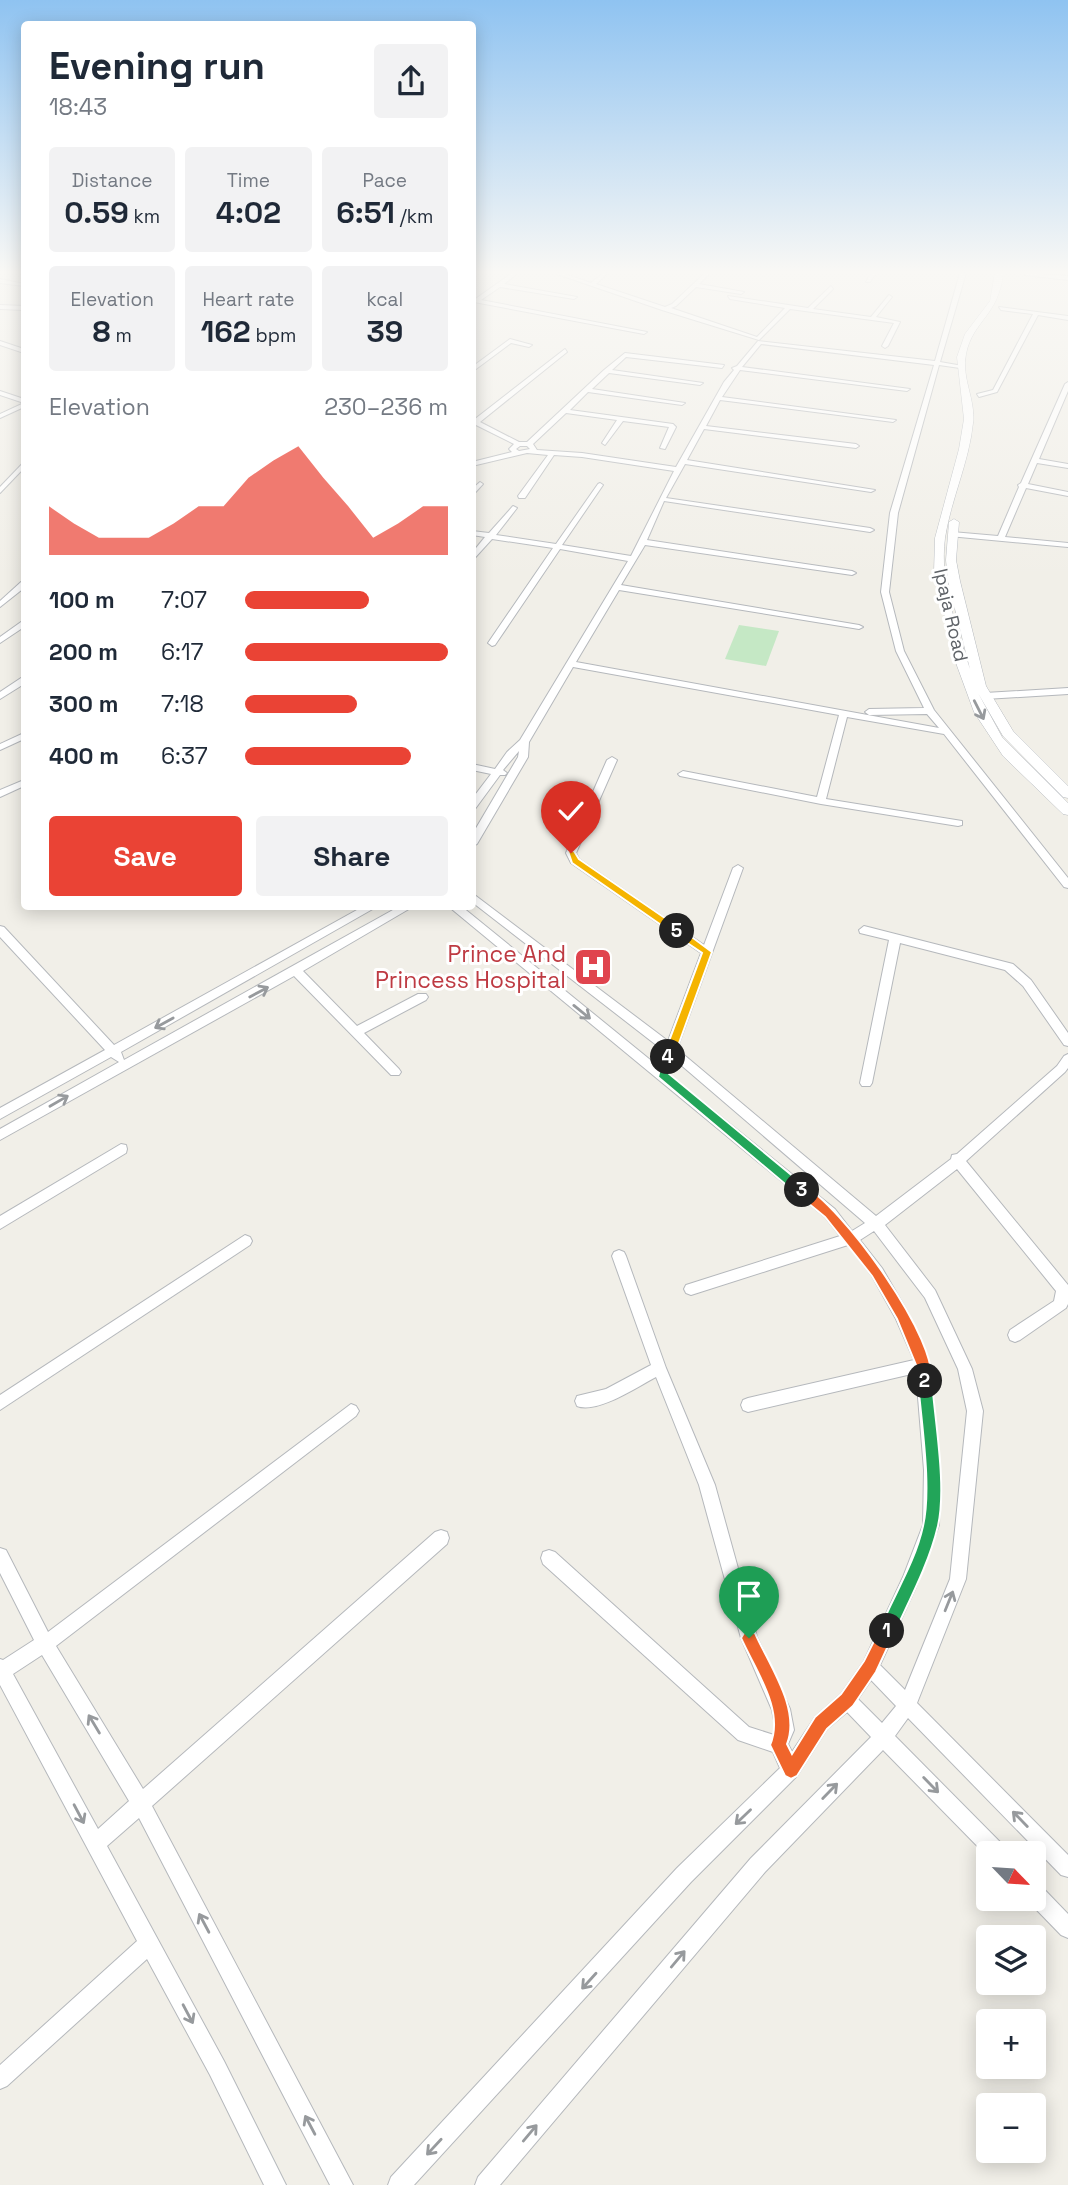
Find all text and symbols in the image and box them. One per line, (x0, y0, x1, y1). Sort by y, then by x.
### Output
text: Evening run (49, 42, 265, 90)
button: share (374, 44, 448, 118)
text: 18:43 (49, 92, 107, 122)
text: Distance (72, 168, 153, 193)
text: Time (227, 168, 270, 193)
text: Pace (363, 168, 407, 193)
text: 0.59 (64, 193, 129, 232)
text: 4:02 (216, 193, 281, 232)
text: 6:51 (336, 193, 395, 232)
text: km (129, 204, 160, 229)
text: /km (395, 204, 433, 229)
text: Elevation (71, 287, 154, 312)
text: Heart rate (202, 287, 295, 312)
text: kcal (366, 287, 403, 312)
text: 8 (93, 312, 111, 351)
text: 162 (201, 312, 251, 351)
text: 39 (366, 312, 403, 351)
text: m (111, 323, 132, 348)
text: bpm (251, 323, 296, 348)
text: Elevation (49, 392, 150, 422)
text: 230–236 m (324, 392, 448, 422)
street label: Ipaja Road (928, 566, 974, 664)
text: 100 m (49, 585, 115, 615)
text: 7:07 (161, 585, 207, 615)
text: 200 m (49, 637, 118, 667)
text: 6:17 (161, 637, 203, 667)
text: 300 m (49, 689, 118, 719)
text: 7:18 (161, 689, 204, 719)
one-way arrow (973, 699, 987, 720)
text: 400 m (49, 741, 119, 771)
text: 6:37 (161, 741, 208, 771)
pin (541, 781, 601, 853)
icon: check (552, 792, 590, 830)
button: Save (49, 816, 242, 896)
button: Share (256, 816, 448, 896)
pin: 5 (660, 914, 694, 948)
text: 5 (671, 918, 682, 943)
place label: Prince And Princess Hospital (375, 939, 566, 995)
hospital icon: Prince And Princess Hospital (572, 946, 614, 988)
one-way arrow (248, 985, 269, 998)
one-way arrow (572, 1004, 590, 1019)
one-way arrow (154, 1017, 175, 1030)
pin: 4 (650, 1040, 686, 1074)
text: 4 (661, 1044, 674, 1069)
one-way arrow (49, 1094, 69, 1108)
pin: 3 (784, 1172, 820, 1208)
text: 3 (796, 1177, 807, 1202)
pin: 2 (908, 1364, 942, 1398)
text: 2 (919, 1368, 930, 1393)
pin (719, 1566, 779, 1638)
icon: arrive (730, 1577, 768, 1615)
one-way arrow (944, 1591, 957, 1612)
pin: 1 (870, 1614, 904, 1648)
text: 1 (882, 1618, 891, 1643)
one-way arrow (86, 1715, 100, 1735)
one-way arrow (922, 1776, 939, 1793)
one-way arrow (822, 1782, 839, 1799)
one-way arrow (73, 1803, 86, 1824)
one-way arrow (735, 1808, 752, 1825)
one-way arrow (1012, 1811, 1029, 1828)
north arrow (976, 1841, 1046, 1911)
map controls (976, 1841, 1046, 2163)
one-way arrow (197, 1913, 211, 1934)
button: layers (976, 1925, 1046, 1995)
one-way arrow (670, 1951, 686, 1969)
one-way arrow (581, 1971, 597, 1989)
one-way arrow (181, 2003, 195, 2024)
button: + (976, 2009, 1046, 2079)
button: − (976, 2093, 1046, 2163)
one-way arrow (303, 2115, 317, 2135)
one-way arrow (523, 2124, 538, 2142)
one-way arrow (426, 2138, 443, 2155)

